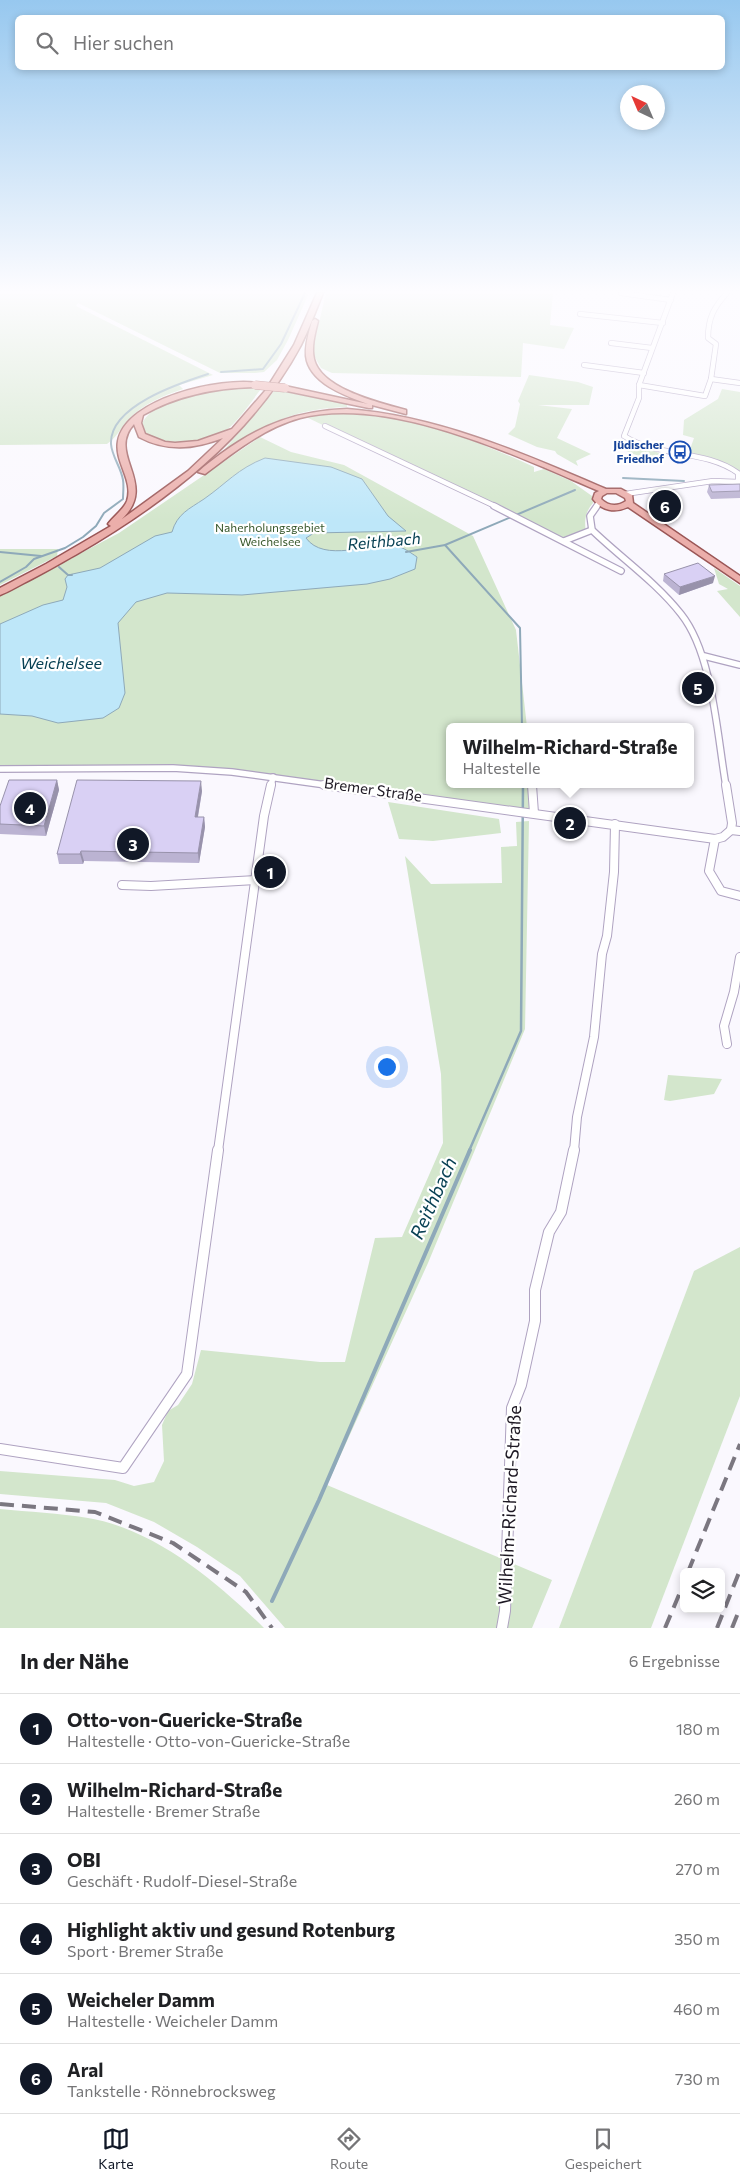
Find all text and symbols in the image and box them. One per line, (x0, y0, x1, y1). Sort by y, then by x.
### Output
search box (15, 15, 725, 70)
icon: search (33, 29, 61, 57)
text: Hier suchen (73, 31, 174, 54)
north arrow (620, 85, 665, 130)
place label: Jüdischer Friedhof (613, 437, 664, 465)
bus stop icon: Jüdischer Friedhof (668, 440, 692, 464)
pin: 6 (649, 487, 681, 525)
park label: Naherholungsgebiet Weichelsee (215, 520, 325, 548)
water label: Reithbach (347, 528, 421, 553)
water label: Weichelsee (20, 653, 102, 672)
pin: 5 (682, 669, 714, 707)
popup (446, 723, 694, 788)
text: Wilhelm-Richard-Straße (462, 735, 678, 758)
text: Haltestelle (462, 758, 540, 777)
street label: Bremer Straße (323, 773, 423, 805)
pin: 4 (14, 789, 46, 827)
pin: 2 (554, 804, 586, 842)
pin: 3 (117, 825, 149, 863)
pin: 1 (254, 853, 286, 891)
your location (374, 1054, 400, 1080)
water label: Reithbach (404, 1153, 461, 1242)
street label: Wilhelm-Richard-Straße (493, 1404, 525, 1605)
map controls (680, 1568, 725, 1613)
button: layers (680, 1568, 725, 1613)
text: In der Nähe (20, 1648, 129, 1673)
text: 6 Ergebnisse (629, 1651, 720, 1670)
text: Otto-von-Guericke-Straße (67, 1708, 302, 1731)
text: 1 (32, 1719, 40, 1738)
text: 180 m (676, 1719, 720, 1738)
text: Haltestelle · Otto-von-Guericke-Straße (67, 1731, 350, 1750)
text: Wilhelm-Richard-Straße (67, 1778, 282, 1801)
text: 2 (31, 1789, 41, 1808)
text: 260 m (674, 1789, 720, 1808)
text: Haltestelle · Bremer Straße (67, 1801, 260, 1820)
text: OBI (67, 1848, 101, 1871)
text: 3 (31, 1859, 41, 1878)
text: 270 m (675, 1859, 720, 1878)
text: Geschäft · Rudolf-Diesel-Straße (67, 1871, 297, 1890)
text: Highlight aktiv und gesund Rotenburg (67, 1918, 395, 1941)
text: 4 (31, 1929, 41, 1948)
text: 350 m (674, 1929, 720, 1948)
text: Sport · Bremer Straße (67, 1941, 224, 1960)
text: Weicheler Damm (67, 1988, 215, 2011)
text: 5 (31, 1999, 41, 2018)
text: 460 m (673, 1999, 720, 2018)
text: Haltestelle · Weicheler Damm (67, 2011, 278, 2030)
text: Aral (67, 2058, 104, 2081)
text: 6 (31, 2069, 41, 2088)
text: 730 m (675, 2069, 720, 2088)
text: Tankstelle · Rönnebrocksweg (67, 2081, 276, 2100)
tab: Karte (98, 2125, 134, 2172)
tab: Route (330, 2125, 368, 2172)
tab: Gespeichert (565, 2125, 642, 2172)

